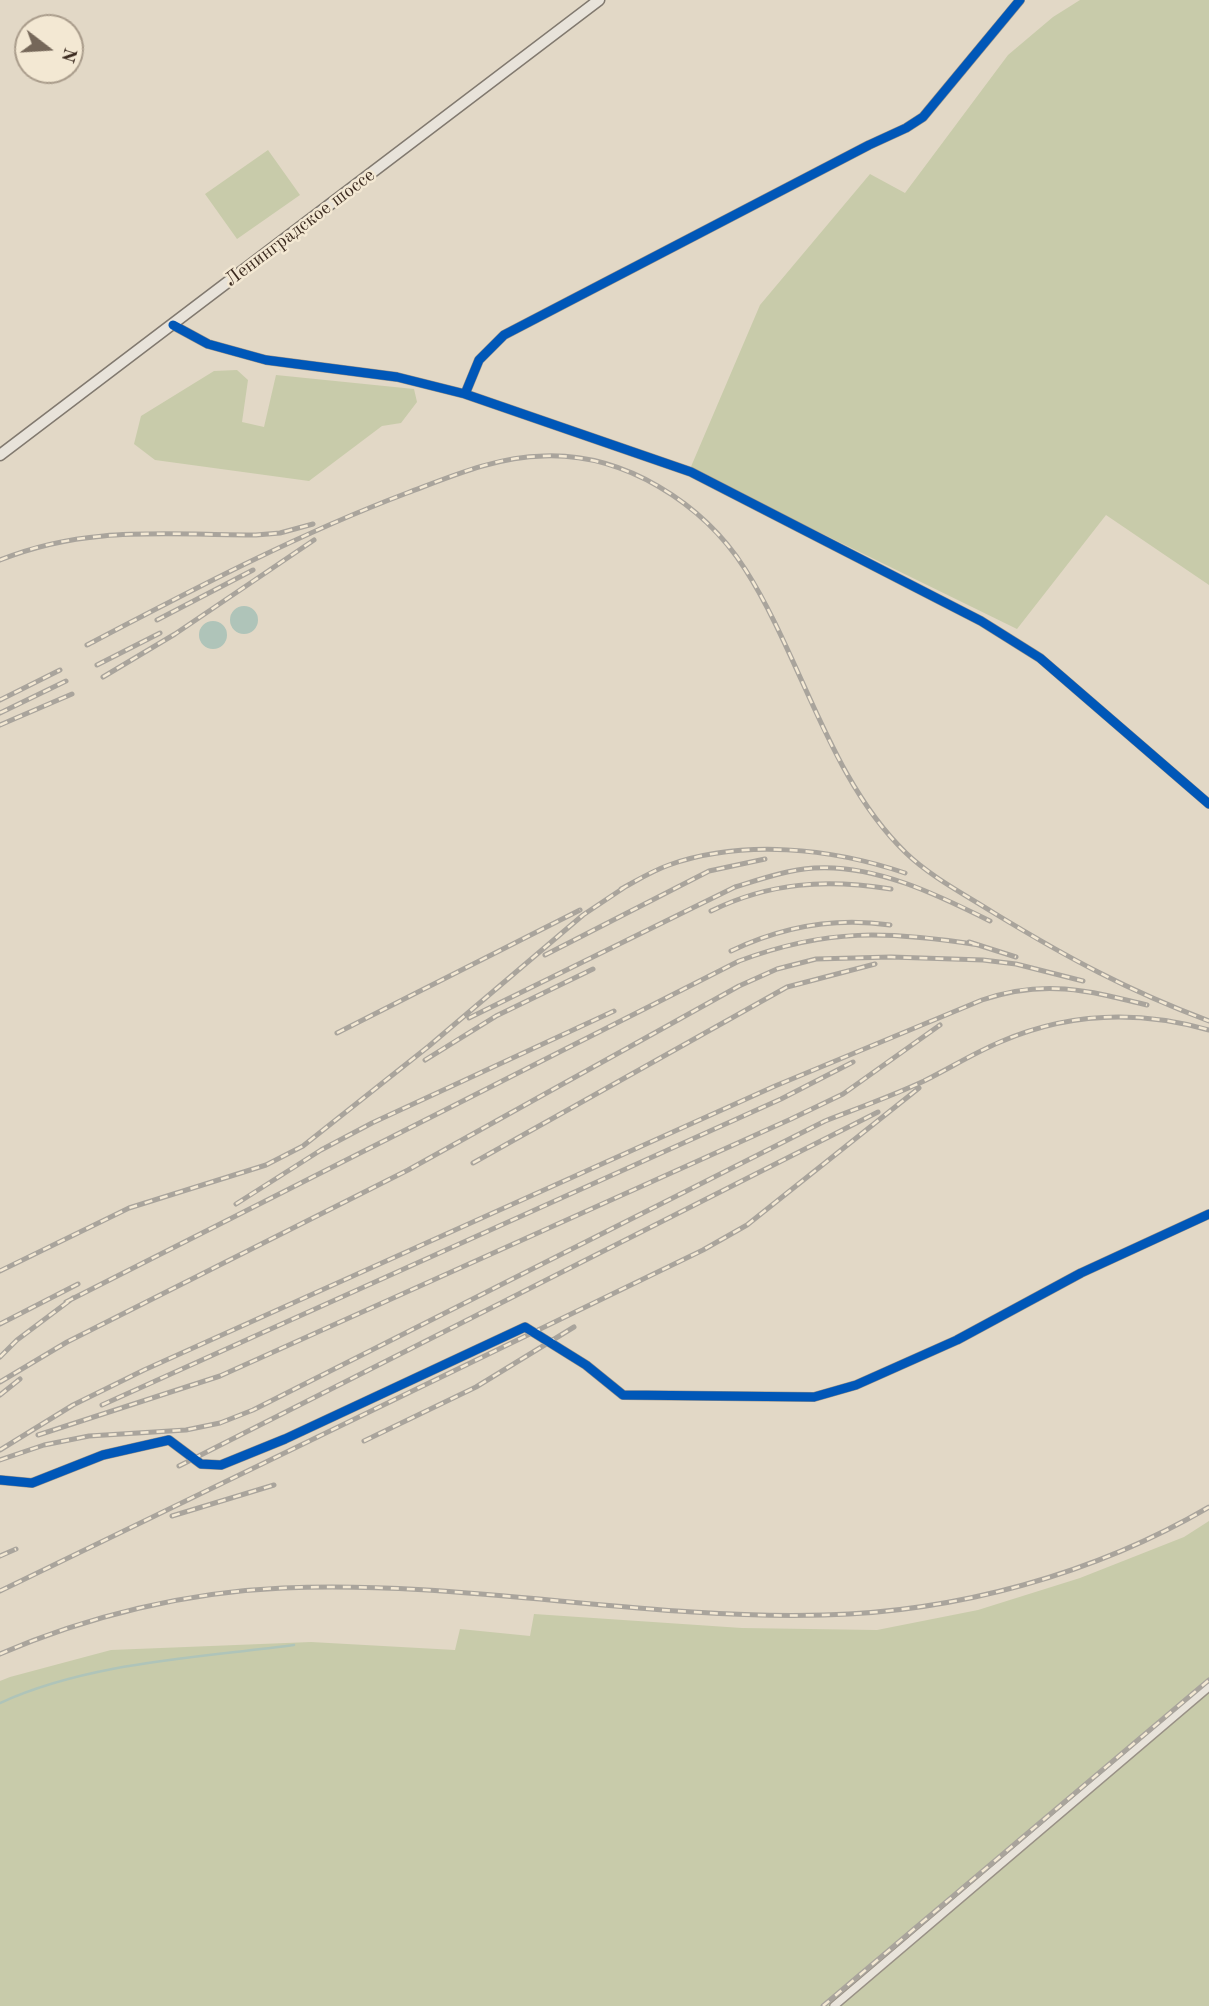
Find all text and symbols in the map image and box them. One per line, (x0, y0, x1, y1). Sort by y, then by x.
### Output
north arrow (14, 14, 84, 84)
text: N (56, 45, 79, 64)
street label: Ленинградское шоссе (221, 164, 379, 292)

